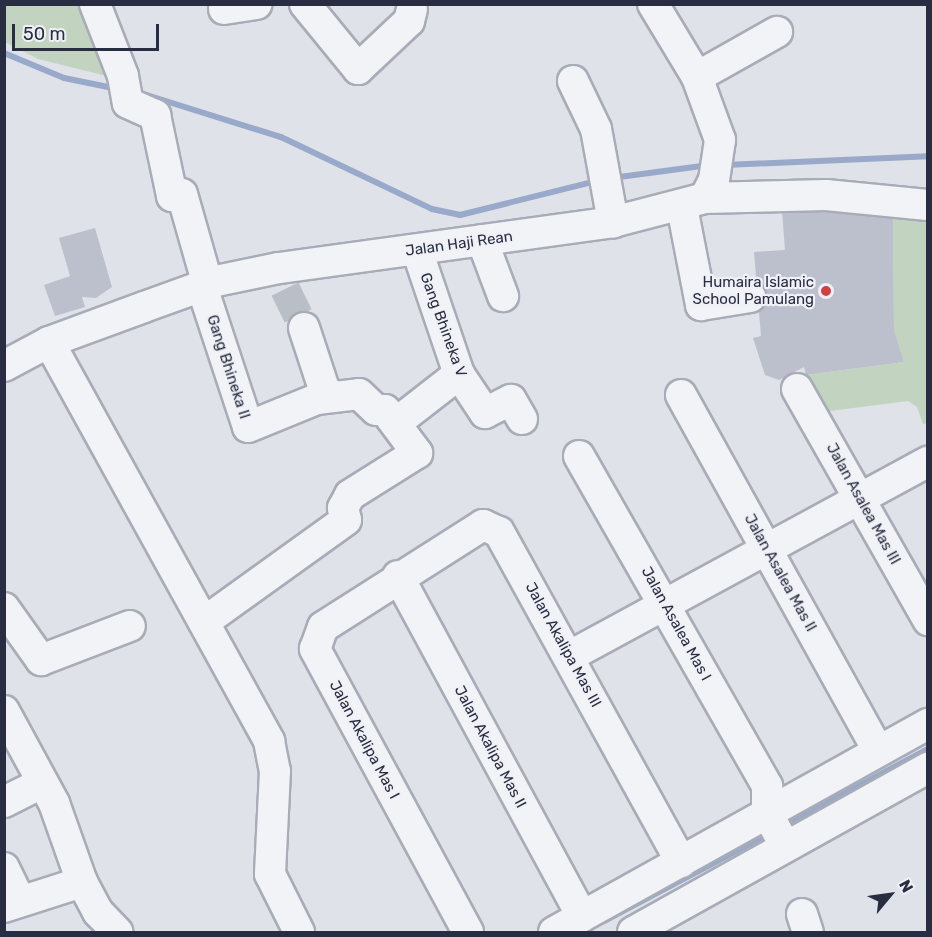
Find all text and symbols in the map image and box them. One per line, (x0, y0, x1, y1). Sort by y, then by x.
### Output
scale bar (15, 12, 162, 50)
text: 50 m (23, 23, 66, 45)
street label: Jalan Haji Rean (404, 228, 514, 260)
street label: Gang Bhineka V (416, 270, 470, 380)
place label: Humaira Islamic School Pamulang (693, 273, 814, 308)
marker: Humaira Islamic School Pamulang (819, 284, 833, 298)
street label: Gang Bhineka II (203, 313, 253, 421)
street label: Jalan Asalea Mas III (822, 440, 904, 568)
street label: Jalan Asalea Mas II (740, 511, 820, 635)
street label: Jalan Asalea Mas I (637, 564, 715, 684)
street label: Jalan Akalipa Mas III (521, 579, 605, 711)
street label: Jalan Akalipa Mas I (325, 677, 403, 803)
street label: Jalan Akalipa Mas II (450, 683, 530, 811)
north arrow (860, 865, 920, 925)
text: N (895, 876, 917, 896)

